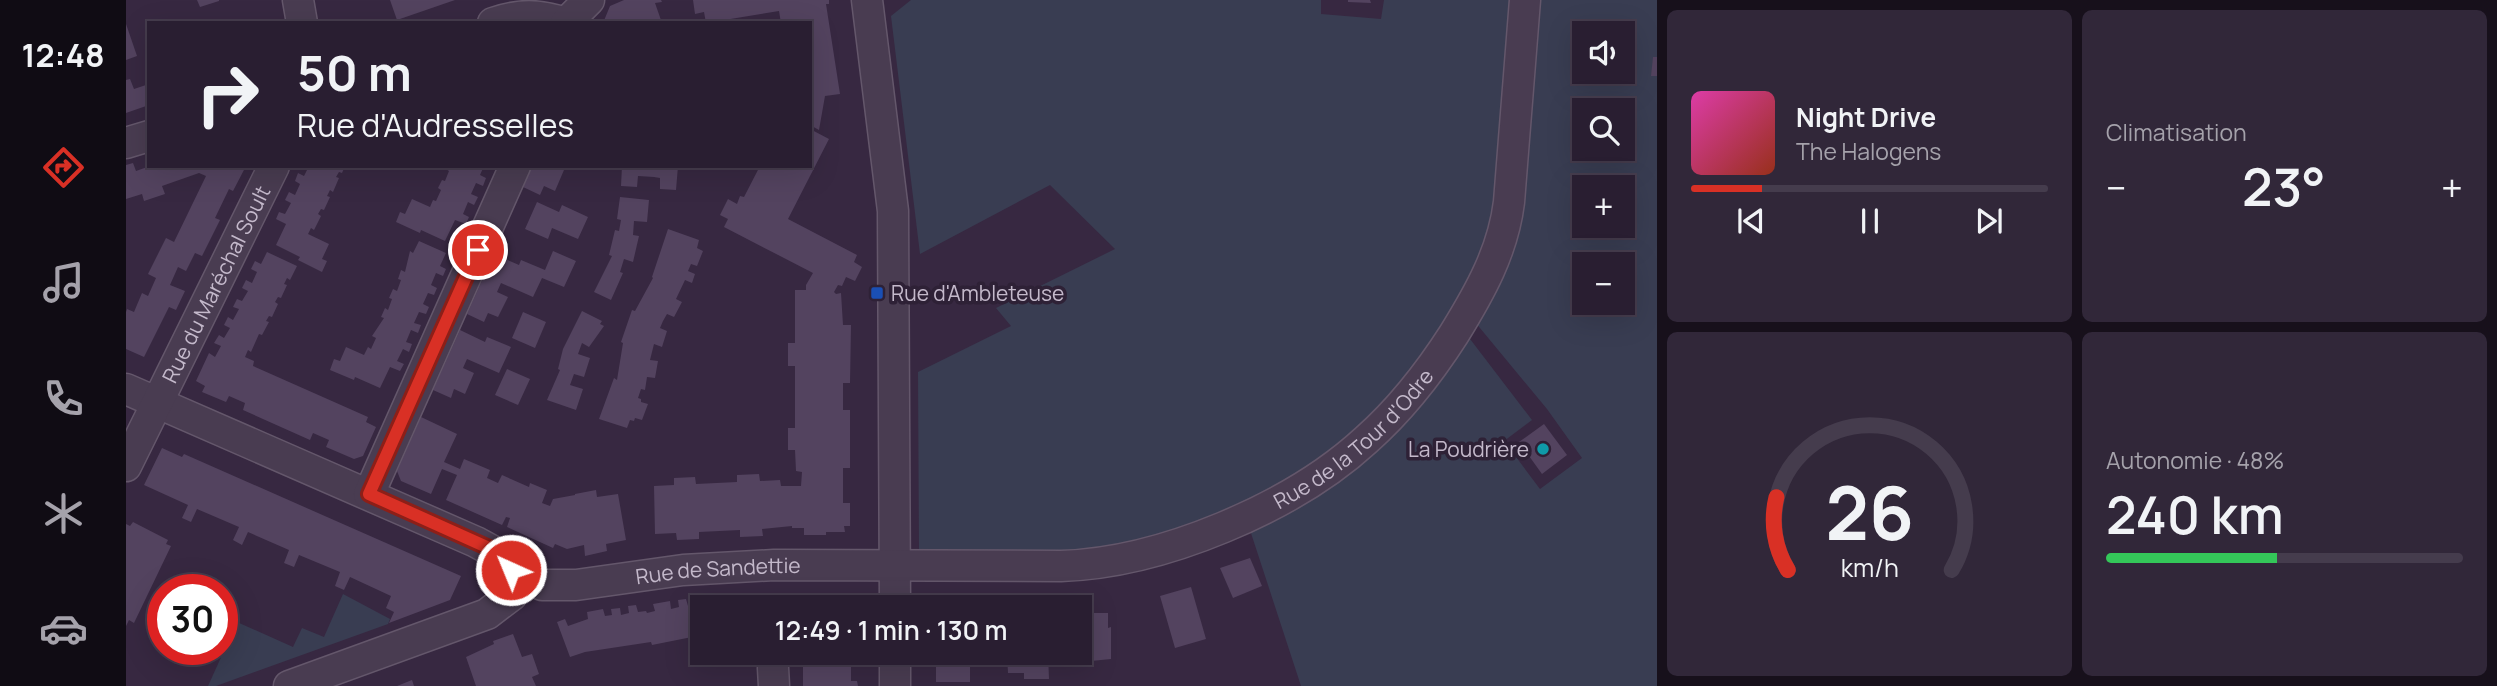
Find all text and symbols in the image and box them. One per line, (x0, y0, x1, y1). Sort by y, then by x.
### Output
map controls (1572, 21, 1635, 315)
button: sound (1572, 21, 1635, 84)
text: 12:48 (21, 33, 105, 77)
text: 50 m (297, 39, 412, 106)
icon: right (182, 49, 273, 140)
button: search (1572, 98, 1635, 161)
text: Night Drive (1796, 99, 1936, 135)
text: Rue d'Audresselles (297, 103, 574, 147)
text: Climatisation (2106, 116, 2247, 148)
text: The Halogens (1796, 135, 1941, 167)
icon: directions (39, 143, 88, 192)
text: 23° (2242, 151, 2326, 222)
text: − (2106, 161, 2127, 213)
text: + (2441, 161, 2463, 213)
button: + (1572, 175, 1635, 238)
street label: Rue du Maréchal Soult (155, 181, 276, 387)
icon: previous (1732, 202, 1770, 240)
icon: pause (1851, 202, 1889, 240)
icon: next (1970, 202, 2008, 240)
pin (448, 220, 508, 280)
icon: arrive (459, 231, 497, 269)
button: − (1572, 252, 1635, 315)
icon: music (39, 258, 88, 307)
place label: Rue d'Ambleteuse (891, 279, 1064, 307)
marker: Rue d'Ambleteuse (869, 285, 885, 301)
street label: Rue de la Tour d'Odre (1268, 363, 1439, 515)
icon: phone (39, 374, 88, 423)
place label: La Poudrière (1408, 435, 1529, 463)
marker: La Poudrière (1535, 441, 1551, 457)
text: Autonomie · 48% (2106, 444, 2284, 476)
text: 26 (1825, 462, 1914, 562)
text: 240 km (2106, 479, 2284, 550)
icon: climate (39, 489, 88, 538)
position arrow (474, 533, 548, 607)
text: km/h (1840, 550, 1899, 585)
street label: Rue de Sandettie (634, 551, 801, 591)
speed limit sign: 30 (147, 574, 238, 665)
icon: car (39, 604, 88, 653)
text: 12:49 · 1 min · 130 m (775, 612, 1007, 648)

